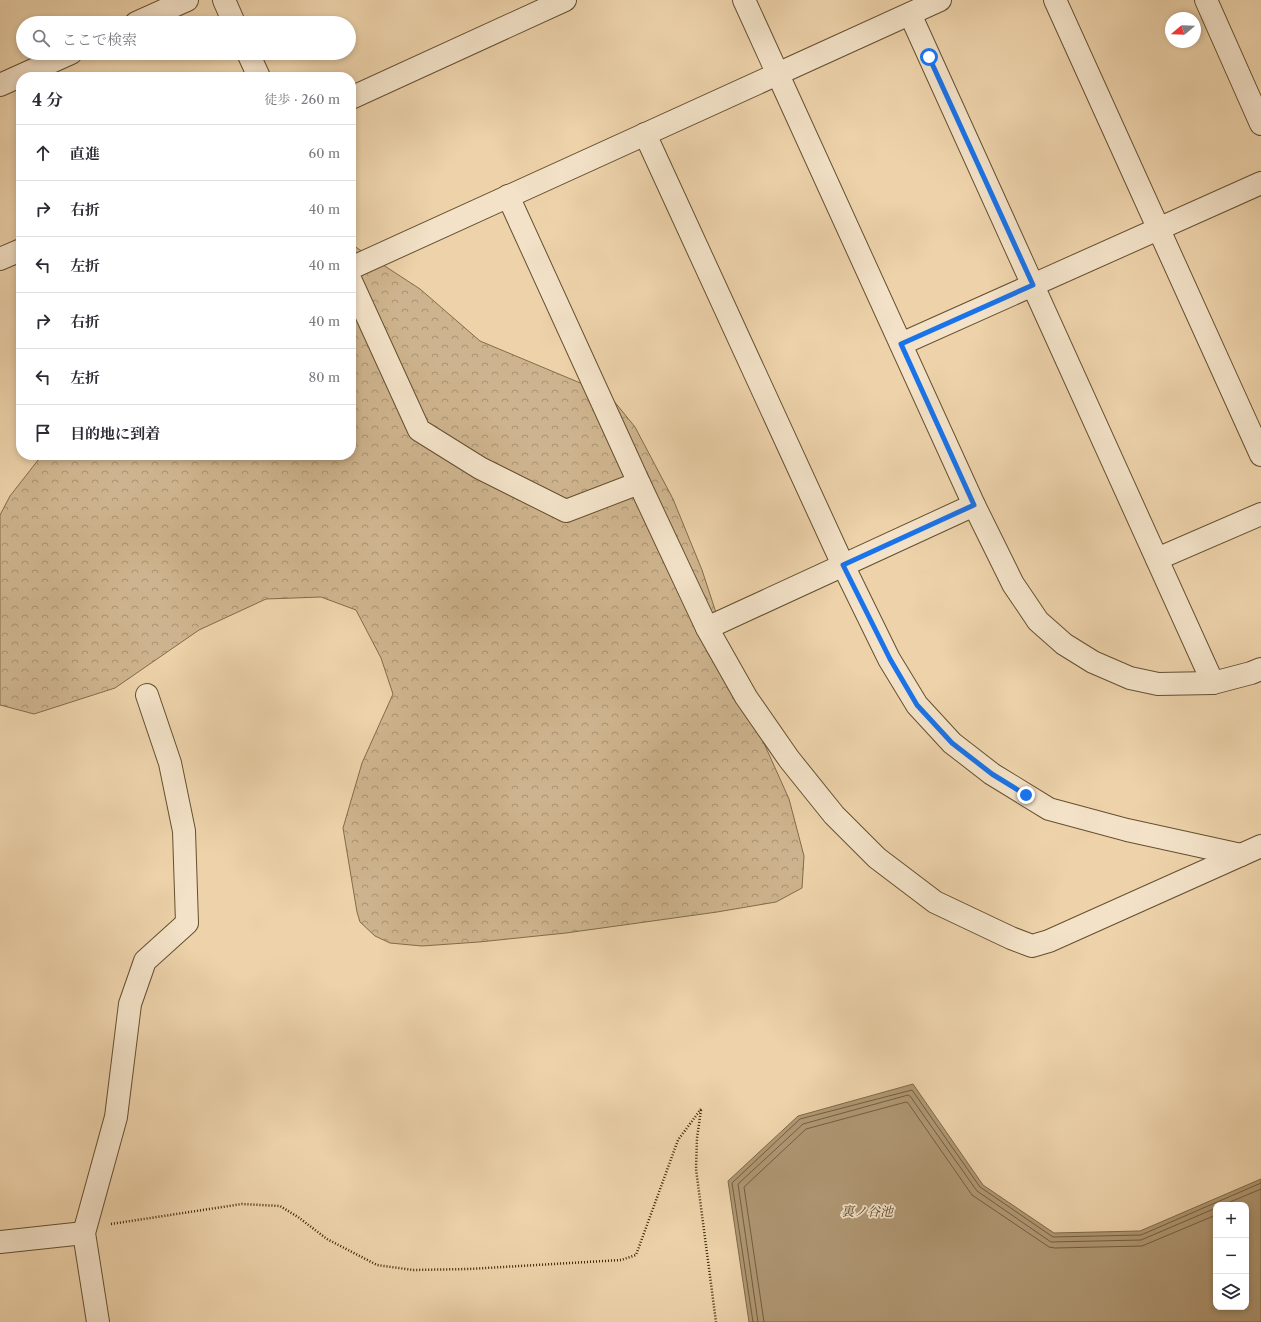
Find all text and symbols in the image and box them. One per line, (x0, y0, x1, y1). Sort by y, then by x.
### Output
north arrow (1165, 12, 1201, 48)
search box (16, 16, 356, 60)
icon: search (30, 27, 52, 49)
text: ここで検索 (62, 30, 137, 49)
route start (920, 48, 938, 66)
text: 4 分 (32, 90, 63, 110)
text: 徒歩 · 260 m (265, 91, 340, 107)
icon: ahead (32, 142, 54, 164)
text: 直進 (70, 144, 100, 163)
text: 60 m (309, 145, 340, 161)
icon: right (32, 198, 54, 220)
text: 右折 (70, 200, 100, 219)
text: 40 m (309, 201, 340, 217)
icon: left (32, 254, 54, 276)
text: 左折 (70, 256, 100, 275)
text: 40 m (309, 257, 340, 273)
icon: right (32, 310, 54, 332)
text: 右折 (70, 312, 100, 331)
text: 40 m (309, 313, 340, 329)
icon: left (32, 366, 54, 388)
text: 左折 (70, 368, 100, 387)
text: 80 m (308, 369, 340, 385)
icon: arrive (32, 422, 54, 444)
text: 目的地に到着 (70, 424, 160, 443)
route end (1017, 786, 1035, 804)
map controls (1213, 1202, 1249, 1310)
button: + (1213, 1202, 1249, 1238)
water label: 裏ノ谷池 (841, 1203, 895, 1219)
button: − (1213, 1238, 1249, 1274)
button: layers (1213, 1274, 1249, 1310)

